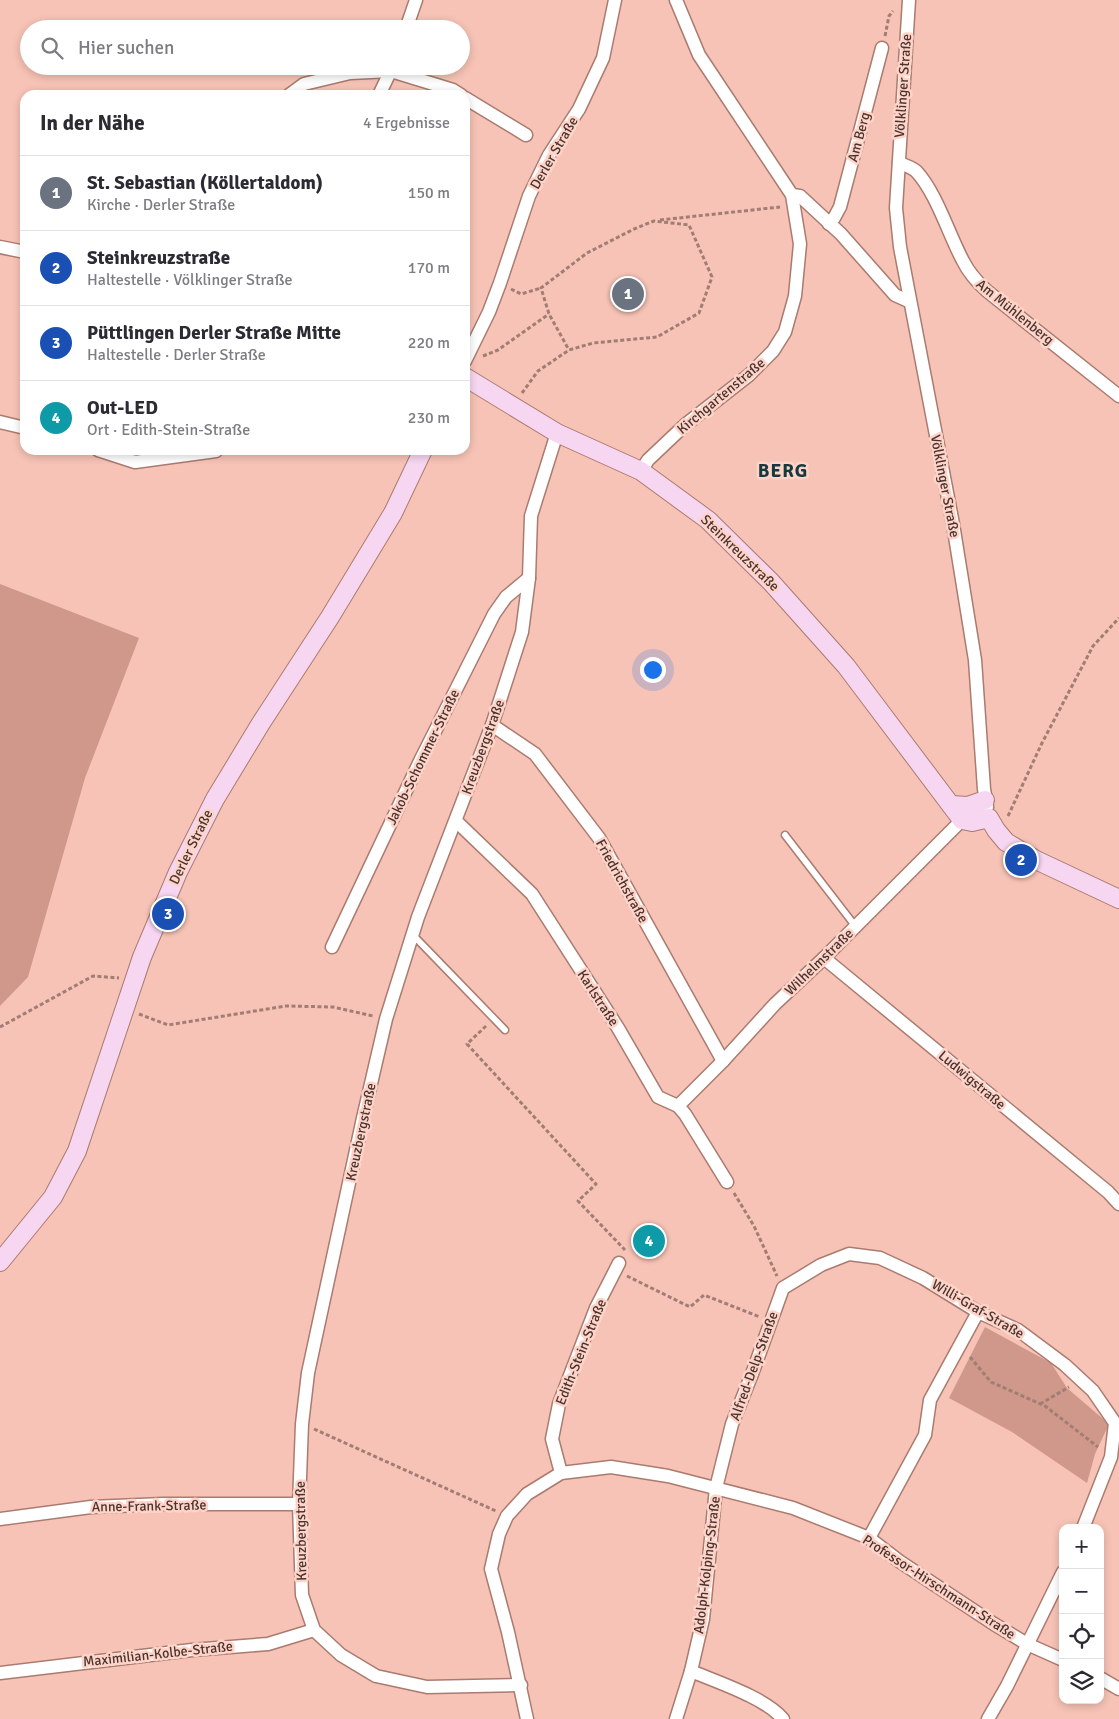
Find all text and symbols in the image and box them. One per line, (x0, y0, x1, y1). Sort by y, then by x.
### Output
search box (20, 20, 470, 75)
street label: Völklinger Straße (891, 33, 915, 139)
icon: search (38, 34, 66, 62)
text: Hier suchen (78, 36, 174, 60)
text: In der Nähe (40, 110, 145, 136)
street label: Am Berg (844, 110, 874, 164)
text: 4 Ergebnisse (363, 113, 450, 133)
street label: Derler Straße (526, 114, 582, 192)
text: St. Sebastian (Köllertaldom) (87, 171, 323, 195)
text: 1 (52, 183, 60, 203)
text: 150 m (408, 183, 450, 203)
text: Kirche · Derler Straße (87, 195, 235, 215)
text: Steinkreuzstraße (87, 246, 230, 270)
text: 2 (52, 258, 60, 278)
text: 170 m (408, 258, 450, 278)
text: Haltestelle · Völklinger Straße (87, 270, 292, 290)
pin: 1 (612, 275, 644, 313)
street label: Am Mühlenberg (973, 276, 1057, 348)
text: Püttlingen Derler Straße Mitte (87, 321, 341, 345)
text: 3 (52, 333, 60, 353)
text: 220 m (408, 333, 450, 353)
text: Haltestelle · Derler Straße (87, 345, 266, 365)
street label: Kirchgartenstraße (674, 354, 768, 438)
text: Out-LED (87, 396, 158, 420)
text: 4 (52, 408, 60, 428)
text: 230 m (408, 408, 450, 428)
text: Ort · Edith-Stein-Straße (87, 420, 250, 440)
street label: Völklinger Straße (927, 433, 963, 539)
district label: BERG (758, 459, 808, 483)
street label: Steinkreuzstraße (697, 511, 783, 595)
your location (640, 657, 666, 683)
street label: Jakob-Schommer-Straße (383, 686, 463, 828)
street label: Kreuzbergstraße (458, 697, 508, 797)
street label: Derler Straße (166, 807, 216, 887)
street label: Friedrichstraße (592, 836, 652, 926)
pin: 2 (1005, 841, 1037, 879)
pin: 3 (152, 895, 184, 933)
street label: Wilhelmstraße (781, 925, 857, 999)
street label: Karlstraße (574, 967, 622, 1029)
street label: Ludwigstraße (935, 1047, 1009, 1113)
street label: Kreuzbergstraße (342, 1081, 380, 1183)
pin: 4 (633, 1222, 665, 1260)
street label: Willi-Graf-Straße (929, 1276, 1027, 1342)
street label: Edith-Stein-Straße (552, 1297, 610, 1407)
street label: Alfred-Delp-Straße (726, 1309, 782, 1423)
street label: Kreuzbergstraße (292, 1481, 310, 1581)
street label: Adolph-Kolping-Straße (690, 1495, 724, 1635)
street label: Anne-Frank-Straße (92, 1497, 206, 1515)
map controls (1059, 1524, 1104, 1704)
button: + (1059, 1524, 1104, 1569)
street label: Professor-Hirschmann-Straße (859, 1531, 1019, 1643)
button: − (1059, 1569, 1104, 1614)
button: locate (1059, 1614, 1104, 1659)
street label: Maximilian-Kolbe-Straße (82, 1638, 234, 1670)
button: layers (1059, 1659, 1104, 1704)

